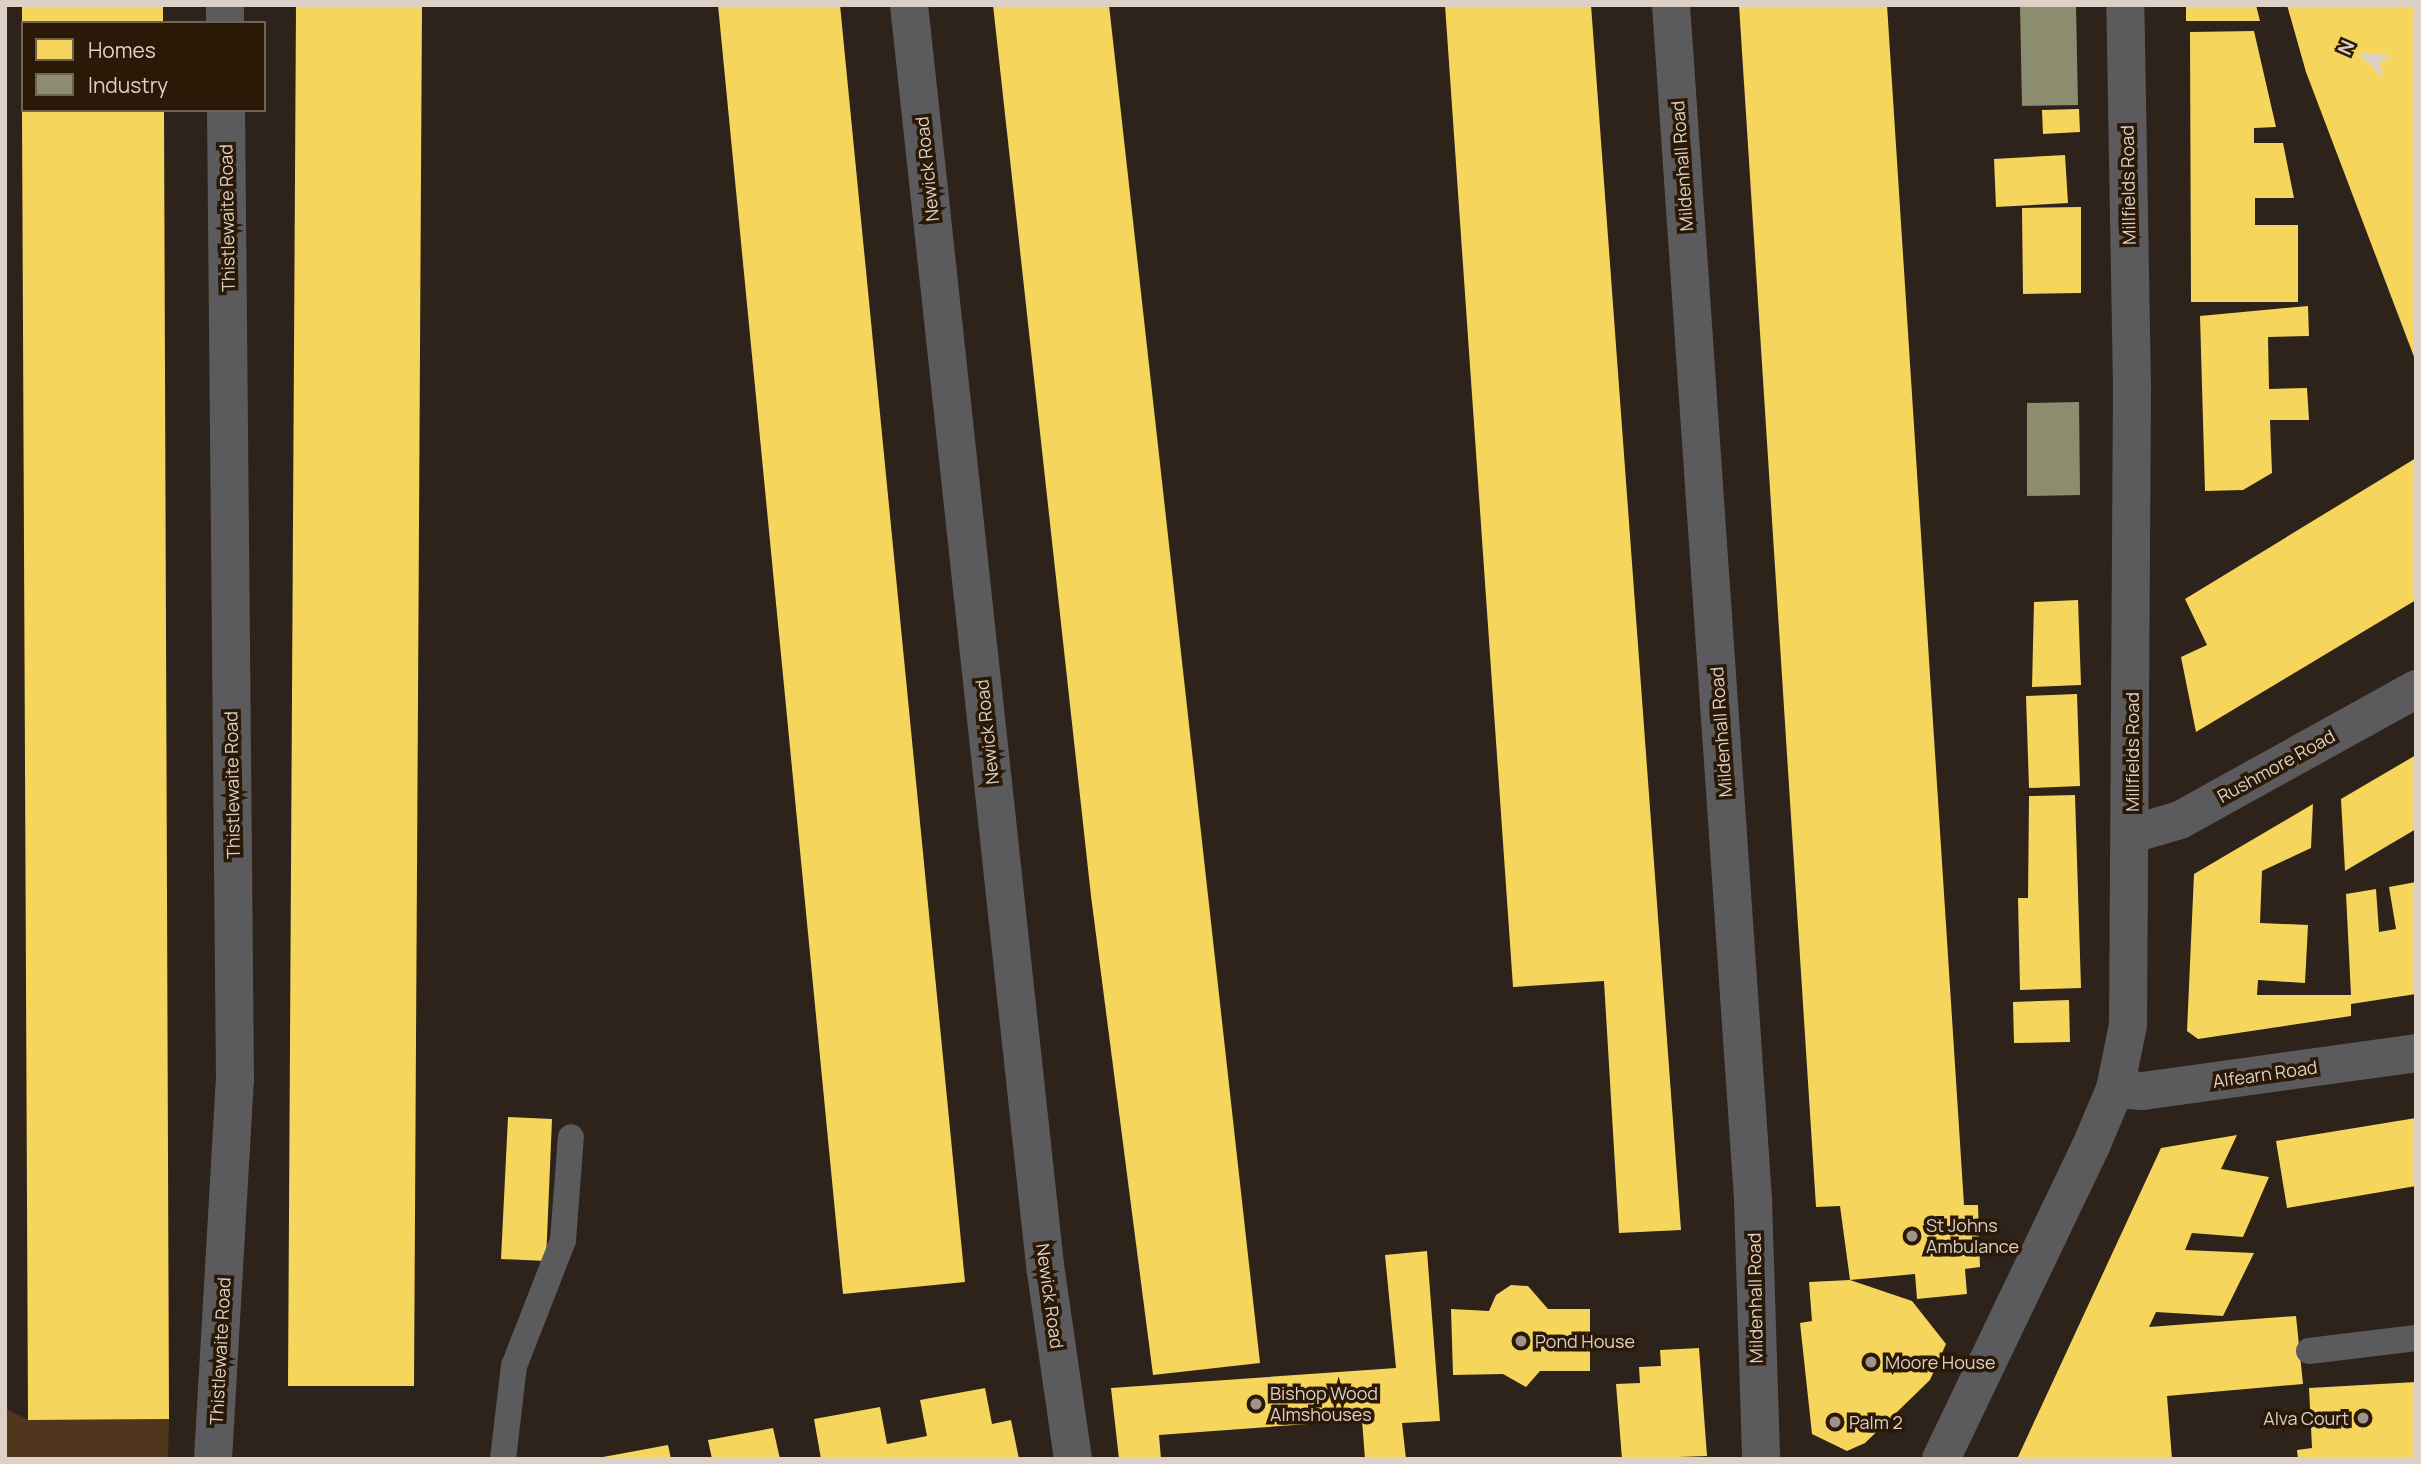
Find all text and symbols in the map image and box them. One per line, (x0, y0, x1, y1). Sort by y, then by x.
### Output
legend (21, 21, 266, 112)
north arrow (2330, 21, 2400, 91)
text: Homes (88, 36, 156, 64)
text: N (2331, 36, 2360, 59)
text: Industry (88, 71, 168, 99)
street label: Mildenhall Road (1667, 100, 1697, 232)
street label: Newick Road (911, 115, 943, 223)
street label: Millfields Road (2116, 125, 2140, 245)
street label: Thistlewaite Road (215, 144, 239, 292)
street label: Mildenhall Road (1706, 666, 1736, 798)
street label: Newick Road (971, 678, 1003, 786)
street label: Millfields Road (2121, 692, 2143, 812)
street label: Thistlewaite Road (220, 711, 244, 859)
street label: Rushmore Road (2213, 725, 2339, 807)
street label: Alfearn Road (2211, 1056, 2319, 1092)
place label: St Johns Ambulance (1926, 1215, 2019, 1258)
marker: St Johns Ambulance (1904, 1228, 1920, 1244)
street label: Mildenhall Road (1743, 1233, 1767, 1363)
street label: Newick Road (1032, 1242, 1068, 1350)
street label: Thistlewaite Road (205, 1277, 235, 1425)
place label: Pond House (1535, 1330, 1635, 1352)
marker: Pond House (1513, 1333, 1529, 1349)
place label: Moore House (1885, 1351, 1995, 1373)
marker: Moore House (1863, 1354, 1879, 1370)
place label: Bishop Wood Almshouses (1270, 1383, 1378, 1426)
marker: Bishop Wood Almshouses (1248, 1396, 1264, 1412)
place label: Alva Court (2263, 1407, 2349, 1429)
marker: Alva Court (2355, 1410, 2371, 1426)
place label: Palm 2 (1849, 1411, 1903, 1433)
marker: Palm 2 (1827, 1414, 1843, 1430)

